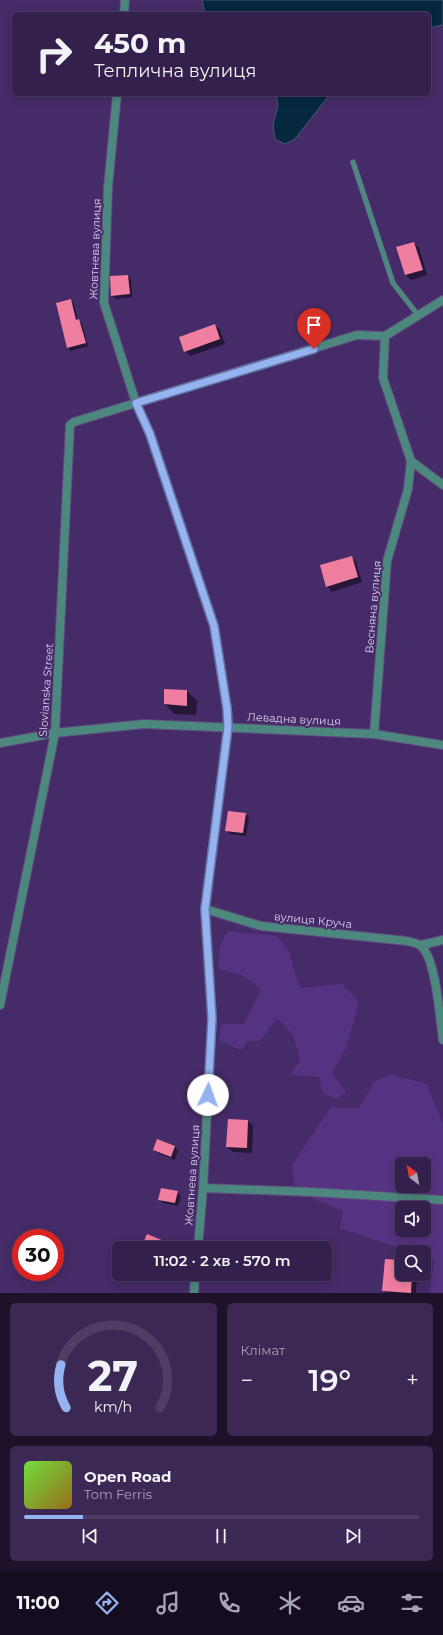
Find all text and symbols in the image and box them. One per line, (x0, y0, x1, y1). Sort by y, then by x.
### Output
text: 450 m (94, 26, 186, 60)
icon: right (28, 28, 80, 80)
text: Теплична вулиця (94, 60, 256, 82)
street label: Жовтнева вулиця (86, 198, 104, 300)
pin (297, 308, 331, 349)
icon: arrive (303, 314, 325, 336)
street label: Весняна вулиця (362, 560, 384, 654)
street label: Slovianska Street (36, 642, 56, 737)
street label: Левадна вулиця (247, 710, 341, 728)
street label: вулиця Круча (273, 909, 353, 931)
position arrow (187, 1074, 229, 1116)
street label: Жовтнева вулиця (181, 1124, 203, 1226)
north arrow (395, 1157, 431, 1193)
map controls (395, 1157, 431, 1281)
button: sound (395, 1201, 431, 1237)
speed limit sign: 30 (12, 1229, 64, 1281)
button: search (395, 1245, 431, 1281)
text: 11:02 · 2 хв · 570 m (153, 1251, 291, 1270)
text: Клімат (241, 1342, 285, 1358)
text: 27 (88, 1350, 138, 1400)
text: 19° (308, 1362, 351, 1399)
text: − (241, 1367, 253, 1394)
text: + (406, 1367, 419, 1394)
text: km/h (94, 1397, 132, 1415)
text: Open Road (84, 1467, 172, 1486)
text: Tom Ferris (84, 1486, 152, 1502)
icon: previous (79, 1525, 101, 1547)
icon: pause (210, 1525, 232, 1547)
icon: next (342, 1525, 364, 1547)
icon: directions (93, 1589, 121, 1617)
icon: music (154, 1589, 182, 1617)
icon: phone (215, 1589, 243, 1617)
icon: climate (276, 1589, 304, 1617)
icon: car (337, 1589, 365, 1617)
icon: filters (398, 1589, 426, 1617)
text: 11:00 (17, 1592, 60, 1614)

